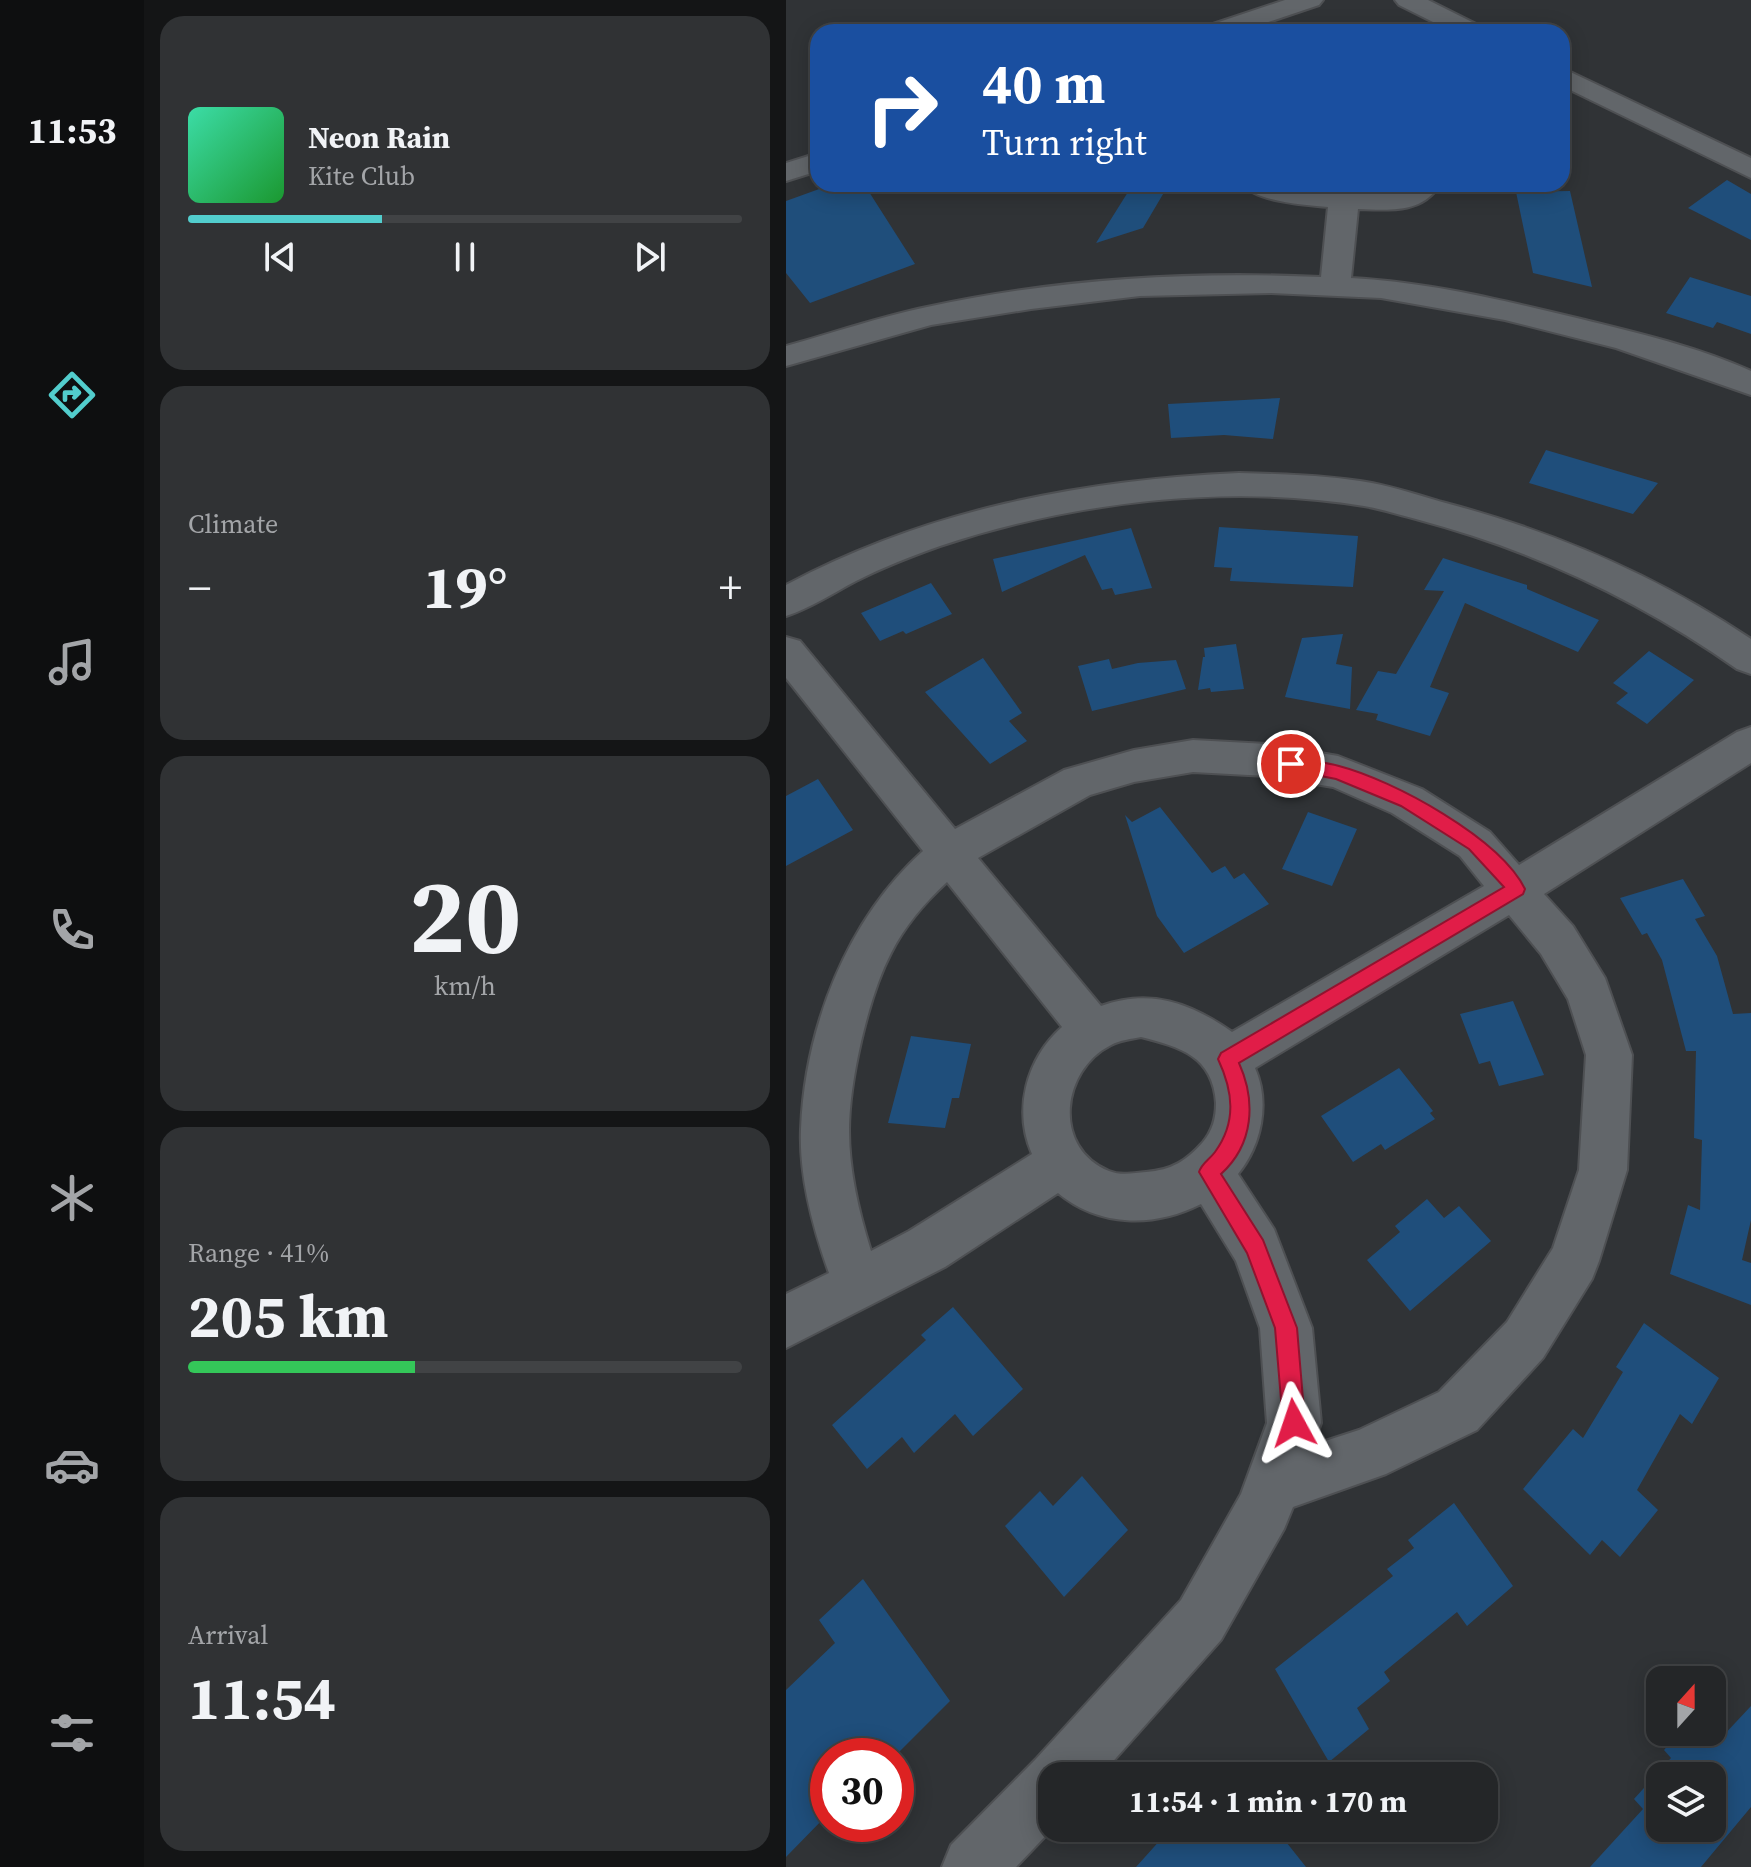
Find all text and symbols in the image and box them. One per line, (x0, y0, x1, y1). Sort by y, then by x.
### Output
text: 40 m (982, 45, 1105, 122)
icon: right (850, 56, 954, 160)
text: 11:53 (28, 106, 116, 155)
text: Neon Rain (308, 117, 450, 158)
text: Turn right (982, 118, 1147, 167)
text: Kite Club (308, 158, 415, 194)
icon: previous (258, 235, 302, 279)
icon: pause (443, 235, 487, 279)
icon: next (628, 235, 672, 279)
icon: directions (44, 367, 100, 423)
text: Climate (188, 506, 278, 542)
text: 19° (423, 546, 507, 628)
text: − (188, 557, 211, 618)
text: + (719, 557, 742, 618)
icon: music (44, 634, 100, 690)
pin (1257, 730, 1325, 798)
icon: arrive (1269, 742, 1313, 786)
text: 20 (409, 844, 521, 987)
icon: phone (44, 902, 100, 958)
text: km/h (434, 968, 496, 1004)
icon: climate (44, 1170, 100, 1226)
text: Range · 41% (188, 1235, 329, 1271)
text: 205 km (188, 1275, 389, 1357)
position arrow (1252, 1381, 1336, 1465)
icon: car (44, 1437, 100, 1493)
text: Arrival (188, 1617, 268, 1653)
text: 11:54 (188, 1657, 336, 1739)
north arrow (1646, 1666, 1726, 1746)
map controls (1646, 1666, 1726, 1842)
icon: filters (44, 1705, 100, 1761)
speed limit sign: 30 (810, 1738, 914, 1842)
button: layers (1646, 1762, 1726, 1842)
text: 11:54 · 1 min · 170 m (1129, 1781, 1407, 1822)

